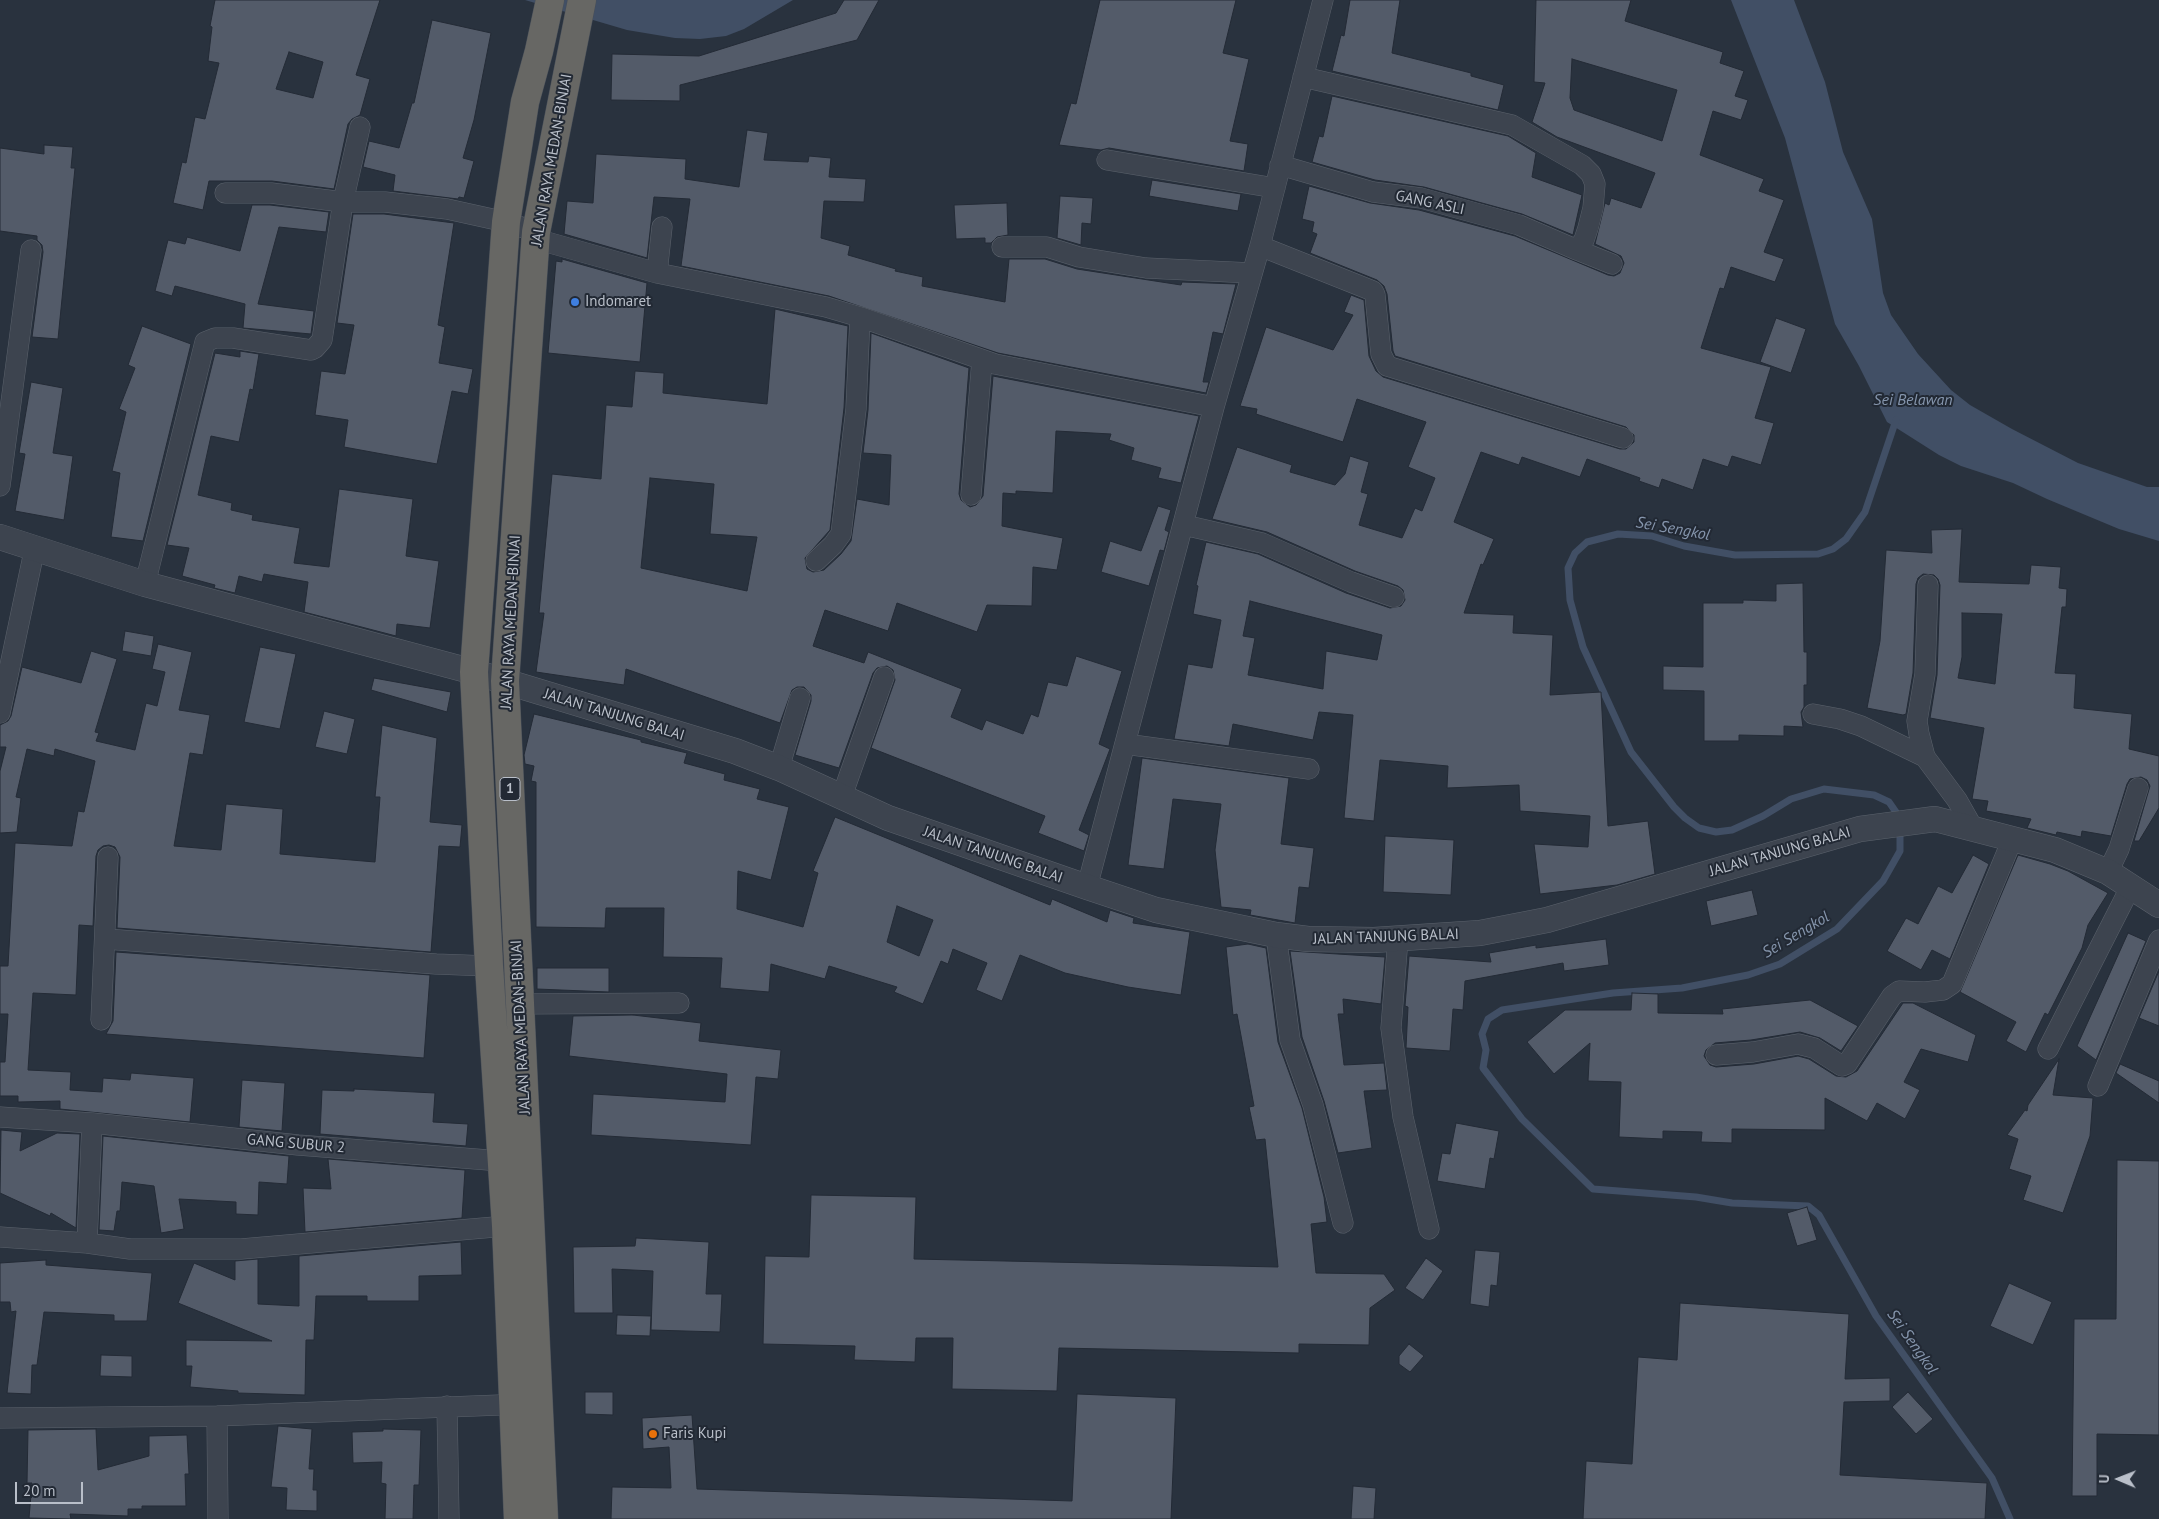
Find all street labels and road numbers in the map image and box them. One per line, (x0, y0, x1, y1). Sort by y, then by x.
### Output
street label: JALAN RAYA MEDAN-BINJAI (528, 72, 576, 248)
street label: GANG ASLI (1394, 187, 1466, 219)
street label: JALAN RAYA MEDAN-BINJAI (497, 534, 525, 710)
street label: JALAN TANJUNG BALAI (542, 685, 686, 745)
road number: 1 (500, 778, 520, 801)
street label: JALAN TANJUNG BALAI (921, 823, 1065, 887)
street label: JALAN TANJUNG BALAI (1707, 823, 1853, 881)
street label: JALAN TANJUNG BALAI (1313, 925, 1459, 949)
street label: JALAN RAYA MEDAN-BINJAI (507, 939, 535, 1115)
street label: GANG SUBUR 2 (246, 1131, 346, 1157)

